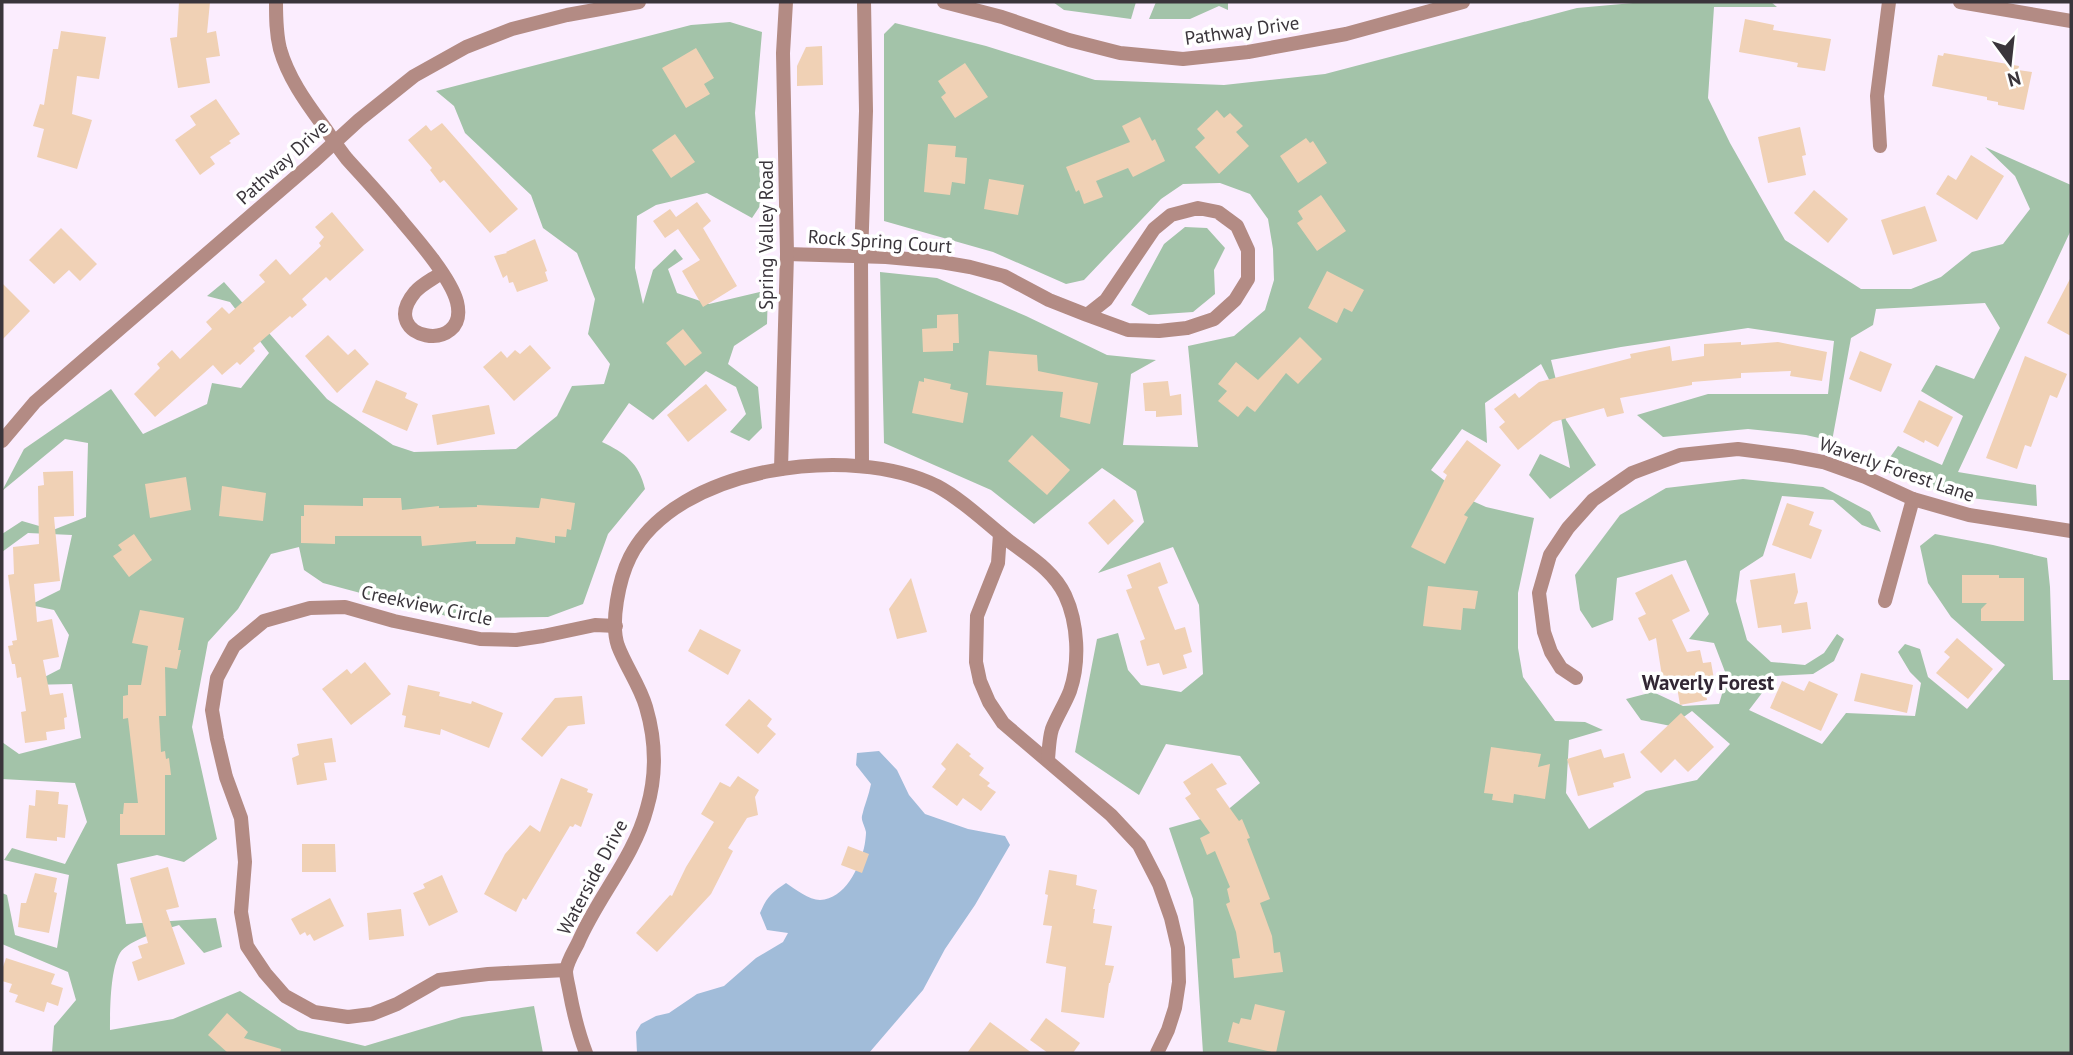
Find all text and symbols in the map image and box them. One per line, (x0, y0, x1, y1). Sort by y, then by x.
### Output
street label: Pathway Drive (1183, 10, 1301, 50)
north arrow (1975, 28, 2045, 98)
text: N (2005, 66, 2024, 93)
street label: Pathway Drive (231, 114, 333, 210)
street label: Spring Valley Road (754, 160, 778, 310)
street label: Rock Spring Court (807, 224, 953, 258)
street label: Waverly Forest Lane (1816, 431, 1978, 507)
street label: Creekview Circle (359, 579, 495, 631)
district label: Waverly Forest (1642, 669, 1775, 696)
street label: Waterside Drive (552, 815, 632, 939)

